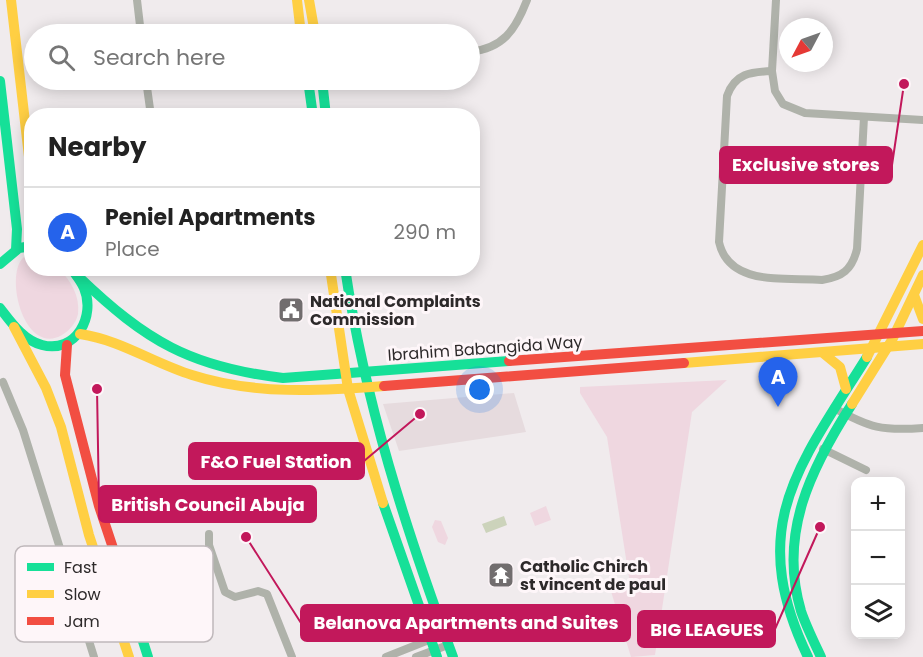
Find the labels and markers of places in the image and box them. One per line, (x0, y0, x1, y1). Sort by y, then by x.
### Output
callout: Exclusive stores (720, 147, 892, 183)
place label: National Complaints Commission (310, 290, 481, 331)
public building icon: National Complaints Commission (276, 295, 306, 325)
pin: A (758, 358, 798, 407)
callout: F&O Fuel Station (189, 443, 364, 479)
callout: British Council Abuja (99, 486, 316, 522)
place label: Catholic Chirch st vincent de paul (520, 555, 666, 596)
temple icon: Catholic Chirch st vincent de paul (486, 560, 516, 590)
callout: Belanova Apartments and Suites (301, 605, 630, 641)
callout: BIG LEAGUES (638, 611, 775, 647)

